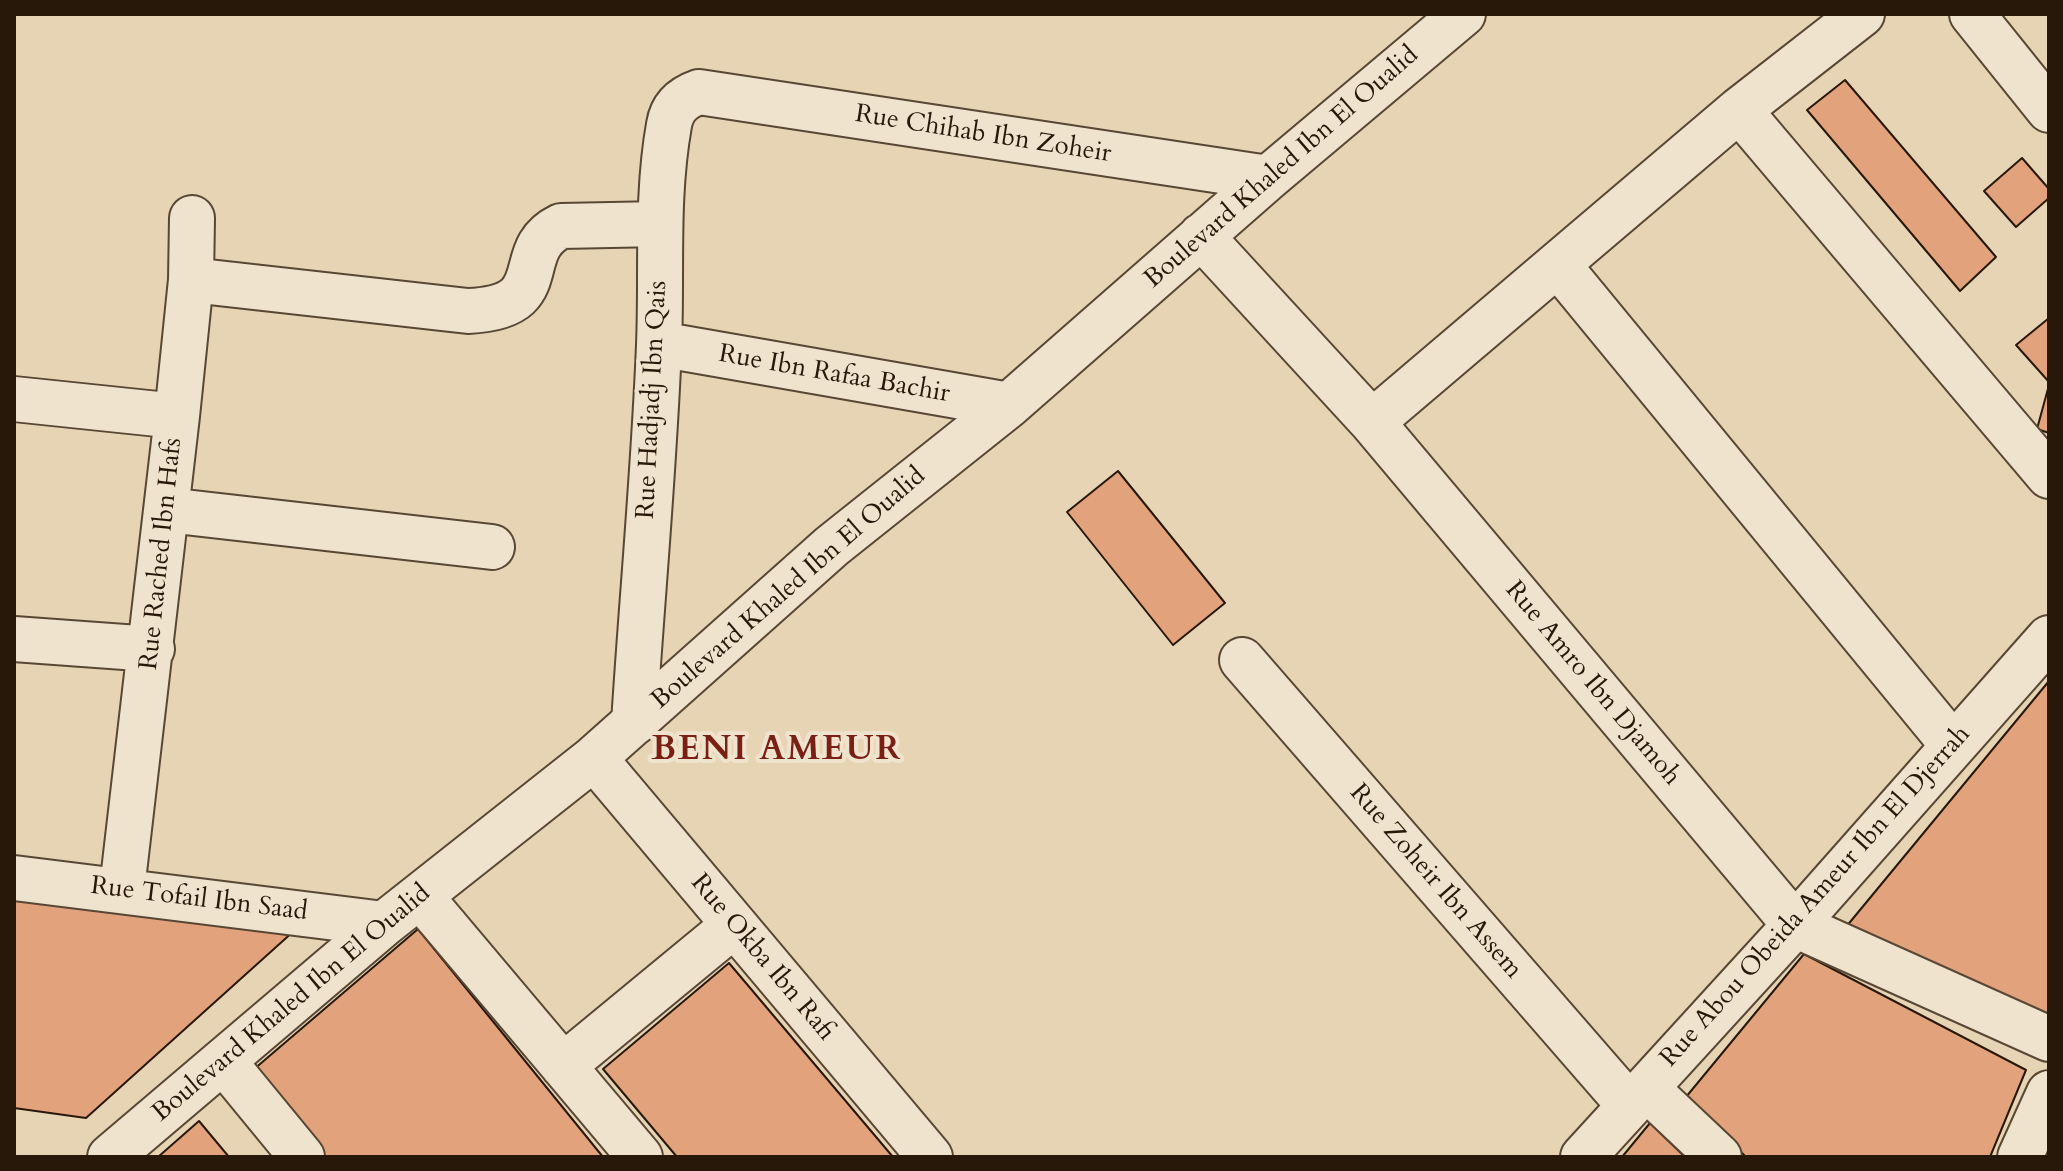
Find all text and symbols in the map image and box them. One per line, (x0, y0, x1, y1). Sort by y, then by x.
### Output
street label: Boulevard Khaled Ibn El Oualid (1138, 40, 1426, 296)
street label: Rue Chihab Ibn Zoheir (853, 99, 1113, 171)
street label: Rue Hadjadj Ibn Qais (631, 280, 675, 520)
street label: Rue Ibn Rafaa Bachir (716, 339, 952, 411)
street label: Rue Rached Ibn Hafs (134, 436, 190, 672)
street label: Boulevard Khaled Ibn El Oualid (645, 461, 933, 717)
street label: Rue Amro Ibn Djamoh (1498, 576, 1686, 792)
street label: Rue Abou Obeida Ameur Ibn El Djerrah (1654, 720, 1978, 1074)
district label: BENI AMEUR (651, 731, 903, 771)
street label: Rue Zoheir Ibn Assem (1342, 778, 1528, 986)
street label: Rue Okba Ibn Rafi (683, 868, 841, 1048)
street label: Rue Tofail Ibn Saad (89, 871, 309, 929)
street label: Boulevard Khaled Ibn El Oualid (147, 879, 437, 1129)

